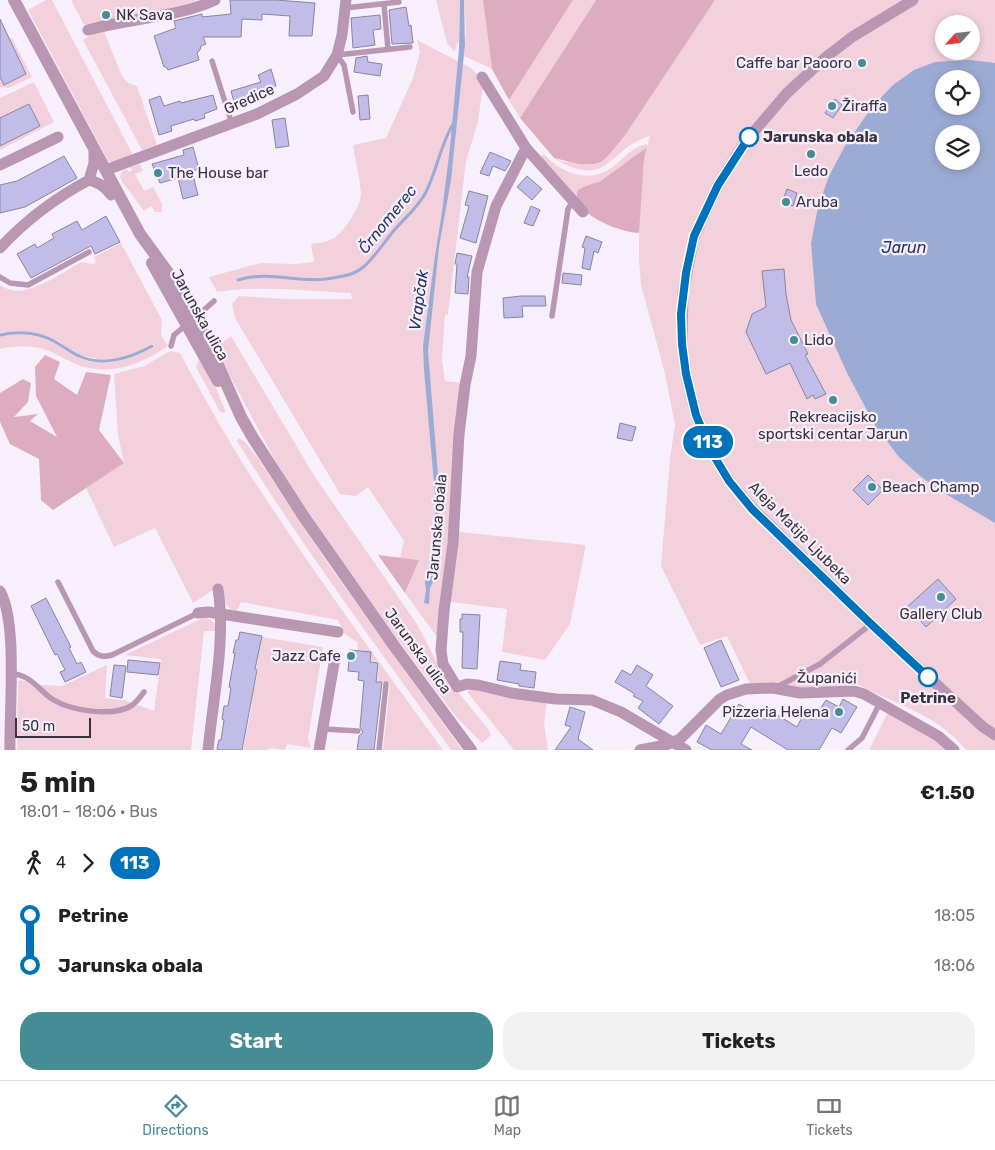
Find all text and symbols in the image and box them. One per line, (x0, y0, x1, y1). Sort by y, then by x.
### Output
place label: NK Sava (116, 6, 173, 24)
marker: NK Sava (100, 9, 112, 21)
north arrow (935, 15, 980, 60)
map controls (935, 15, 980, 170)
place label: Caffe bar Paooro (736, 54, 852, 72)
marker: Caffe bar Paooro (856, 57, 868, 69)
button: locate (935, 70, 980, 115)
street label: Gredice (221, 80, 277, 118)
place label: Žiraffa (842, 97, 887, 115)
marker: Žiraffa (826, 100, 838, 112)
button: layers (935, 125, 980, 170)
marker: Jarunska obala (739, 127, 759, 147)
place label: Jarunska obala (763, 128, 878, 146)
marker: Ledo (805, 148, 817, 160)
place label: Ledo (794, 162, 828, 180)
place label: The House bar (168, 164, 269, 182)
marker: The House bar (152, 167, 164, 179)
water label: Črnomerec (353, 181, 421, 257)
place label: Aruba (796, 193, 838, 211)
marker: Aruba (780, 196, 792, 208)
water label: Jarun (882, 238, 926, 257)
street label: Jarunska ulica (167, 266, 233, 364)
water label: Vrapčak (405, 268, 432, 332)
place label: Lido (804, 331, 834, 349)
marker: Lido (788, 334, 800, 346)
marker: Rekreacijsko sportski centar Jarun (827, 394, 839, 406)
place label: Rekreacijsko sportski centar Jarun (758, 408, 908, 443)
line badge: 113 (679, 426, 737, 458)
text: 113 (693, 431, 723, 453)
street label: Jarunska obala (423, 473, 451, 581)
street label: Aleja Matije Ljubeka (745, 478, 855, 588)
place label: Beach Champ (882, 478, 980, 496)
marker: Beach Champ (866, 481, 878, 493)
marker: Gallery Club (935, 591, 947, 603)
street label: Jarunska ulica (381, 605, 455, 697)
place label: Gallery Club (899, 605, 983, 623)
place label: Jazz Cafe (272, 647, 341, 665)
marker: Jazz Cafe (345, 650, 357, 662)
marker: Petrine (918, 667, 938, 687)
street label: Županići (797, 668, 857, 688)
place label: Petrine (900, 689, 956, 707)
place label: Pizzeria Helena (722, 703, 829, 721)
marker: Pizzeria Helena (833, 706, 845, 718)
scale bar (15, 715, 91, 738)
text: 50 m (22, 718, 55, 735)
text: 5 min (20, 766, 96, 799)
text: €1.50 (920, 781, 975, 804)
text: 18:01 – 18:06 · Bus (20, 802, 158, 821)
icon: walk (20, 849, 48, 877)
icon: forward (74, 849, 102, 877)
text: 113 (120, 852, 150, 874)
text: 4 (56, 853, 66, 872)
text: Petrine (58, 904, 128, 927)
text: 18:05 (934, 906, 975, 925)
text: Jarunska obala (58, 954, 203, 977)
text: 18:06 (934, 956, 975, 975)
button: Start (20, 1012, 493, 1070)
button: Tickets (503, 1012, 975, 1070)
tab: Directions (142, 1092, 209, 1139)
tab: Map (493, 1092, 521, 1139)
tab: Tickets (806, 1092, 853, 1139)

